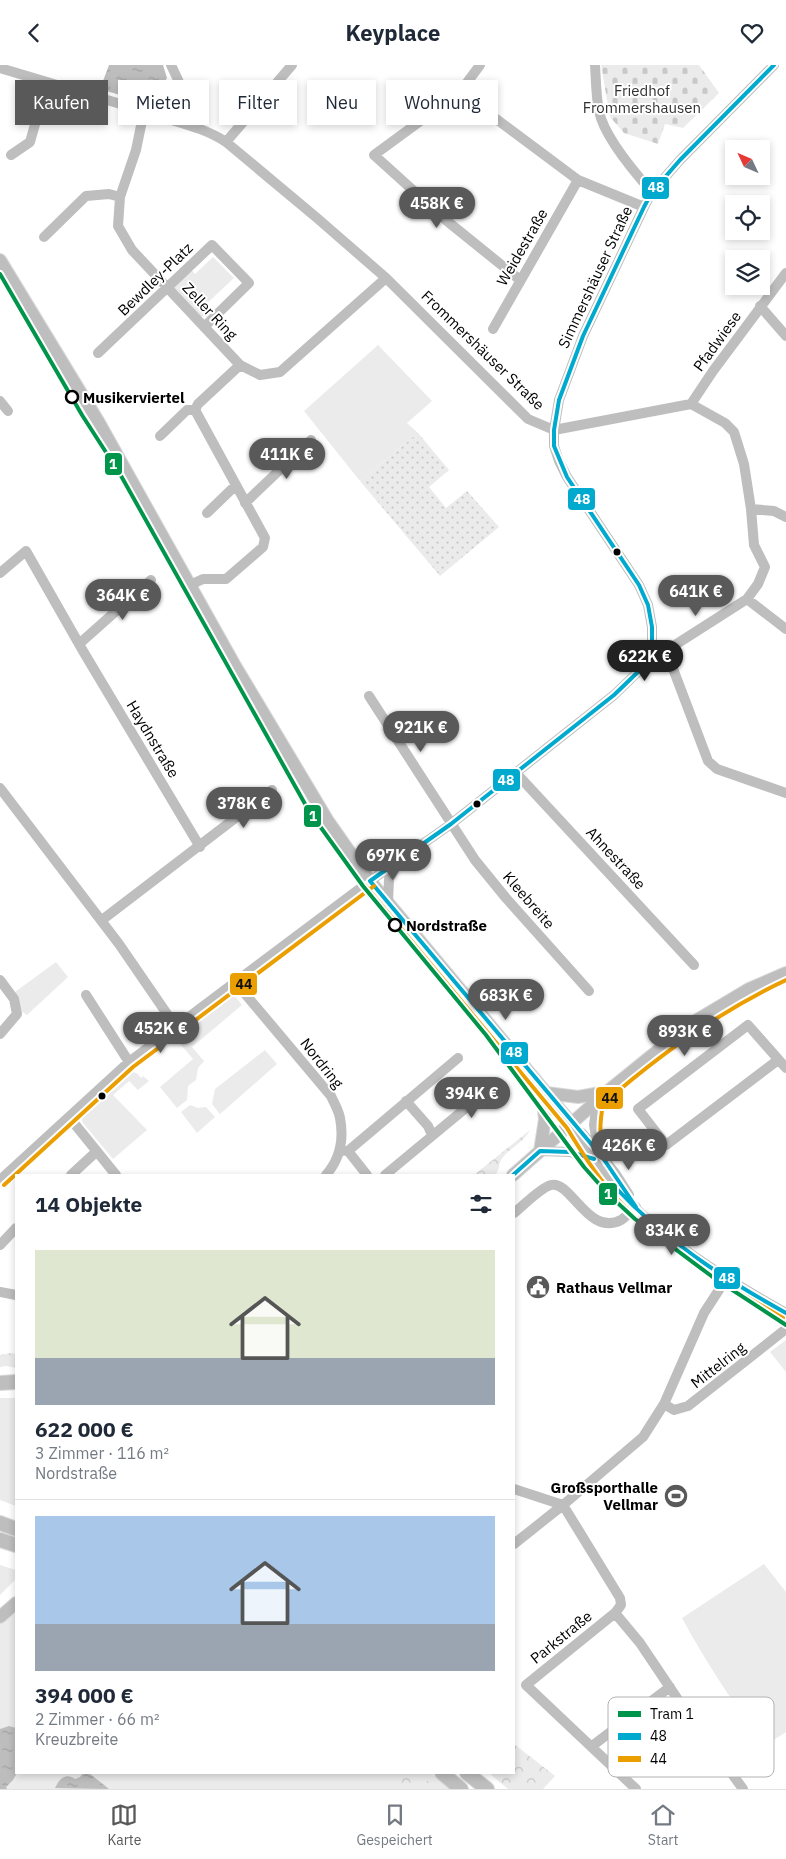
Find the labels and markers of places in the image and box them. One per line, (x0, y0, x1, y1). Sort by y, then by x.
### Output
pin: 458K € (396, 186, 478, 229)
place label: Musikerviertel (83, 388, 185, 407)
marker: Musikerviertel (65, 390, 79, 404)
pin: 411K € (246, 437, 328, 480)
unlabelled marker (612, 547, 622, 557)
pin: 641K € (655, 575, 737, 617)
pin: 364K € (82, 579, 164, 621)
pin: 622K € (604, 639, 686, 682)
pin: 921K € (380, 711, 462, 753)
pin: 378K € (203, 787, 285, 829)
unlabelled marker (472, 799, 482, 809)
pin: 697K € (352, 839, 434, 881)
place label: Nordstraße (406, 916, 487, 935)
marker: Nordstraße (388, 918, 402, 932)
pin: 683K € (465, 979, 547, 1021)
pin: 452K € (120, 1011, 202, 1054)
pin: 893K € (644, 1015, 726, 1057)
pin: 394K € (431, 1077, 513, 1119)
unlabelled marker (97, 1091, 107, 1101)
pin: 426K € (588, 1129, 670, 1171)
pin: 834K € (631, 1213, 713, 1256)
public building icon: Rathaus Vellmar (525, 1274, 551, 1300)
place label: Rathaus Vellmar (556, 1278, 672, 1297)
place label: Großsporthalle Vellmar (551, 1478, 658, 1514)
sports icon: Großsporthalle Vellmar (663, 1483, 689, 1509)

